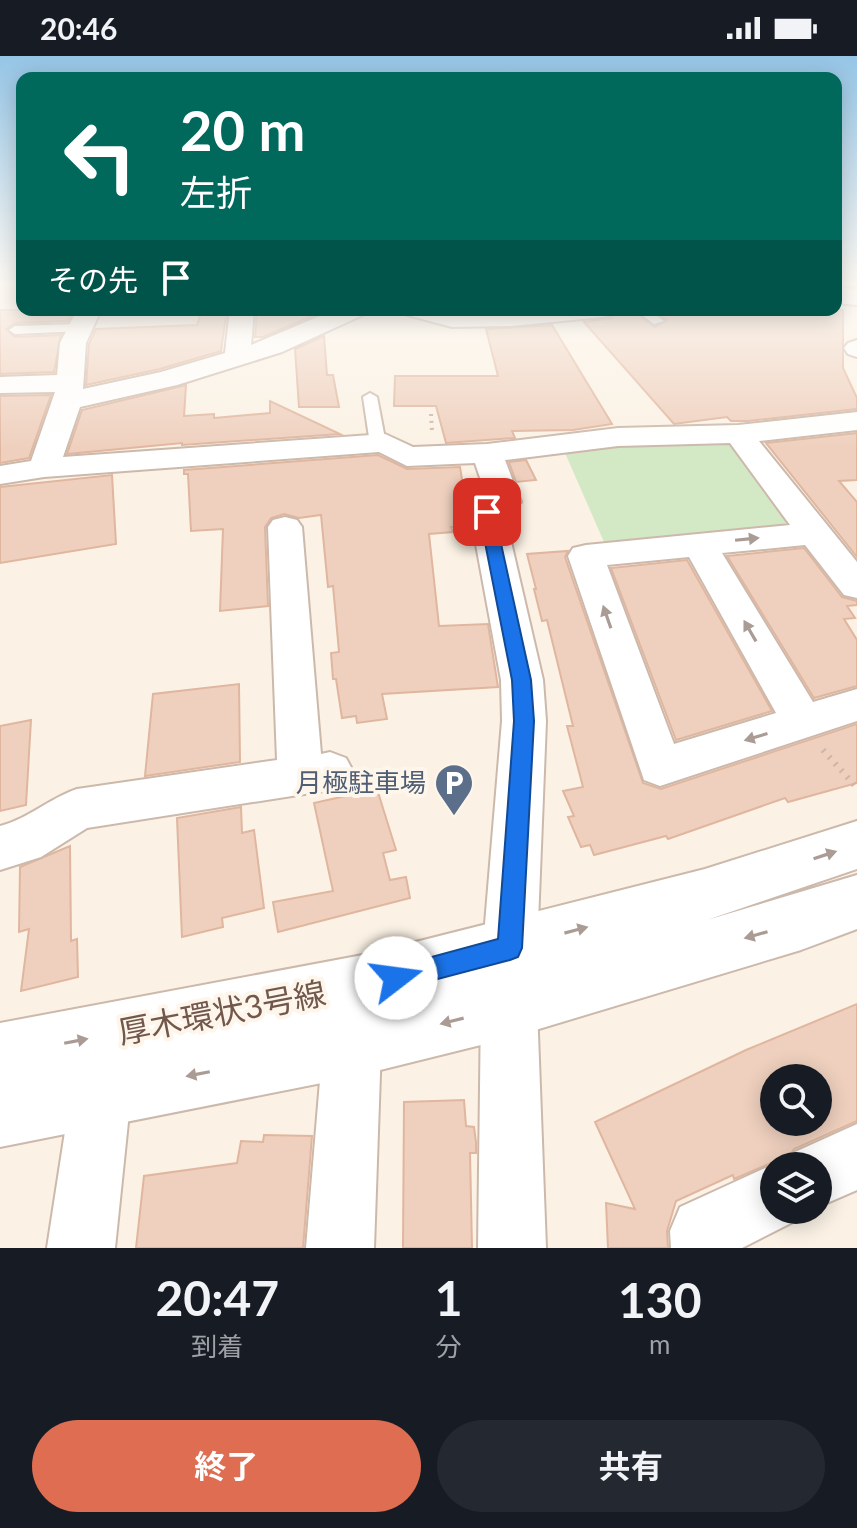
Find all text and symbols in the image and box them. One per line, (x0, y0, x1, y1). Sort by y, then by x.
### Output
text: 20:46 (40, 10, 117, 46)
text: 20 m (180, 96, 305, 163)
icon: left (48, 104, 152, 208)
text: 左折 (180, 170, 252, 214)
icon: arrive (154, 256, 198, 300)
text: その先 (48, 261, 138, 297)
pin (453, 478, 521, 546)
icon: arrive (465, 490, 509, 534)
one-way arrow (735, 533, 760, 546)
one-way arrow (601, 605, 613, 629)
one-way arrow (743, 620, 757, 642)
one-way arrow (744, 732, 768, 744)
parking icon: 月極駐車場 (433, 762, 475, 817)
place label: 月極駐車場 (296, 766, 426, 798)
one-way arrow (813, 849, 837, 861)
one-way arrow (565, 923, 589, 936)
one-way arrow (744, 929, 768, 942)
position arrow (354, 936, 438, 1020)
street label: 厚木環状3号線 (115, 972, 329, 1051)
one-way arrow (440, 1015, 465, 1027)
one-way arrow (64, 1034, 89, 1047)
map controls (760, 1064, 832, 1224)
button: search (760, 1064, 832, 1136)
one-way arrow (185, 1069, 210, 1081)
button: layers (760, 1152, 832, 1224)
text: 20:47 (155, 1269, 279, 1326)
text: 1 (435, 1269, 463, 1326)
text: 130 (618, 1271, 702, 1328)
text: m (649, 1328, 670, 1360)
text: 到着 (191, 1330, 243, 1362)
text: 分 (436, 1330, 462, 1362)
button: 終了 (32, 1420, 421, 1512)
button: 共有 (437, 1420, 825, 1512)

